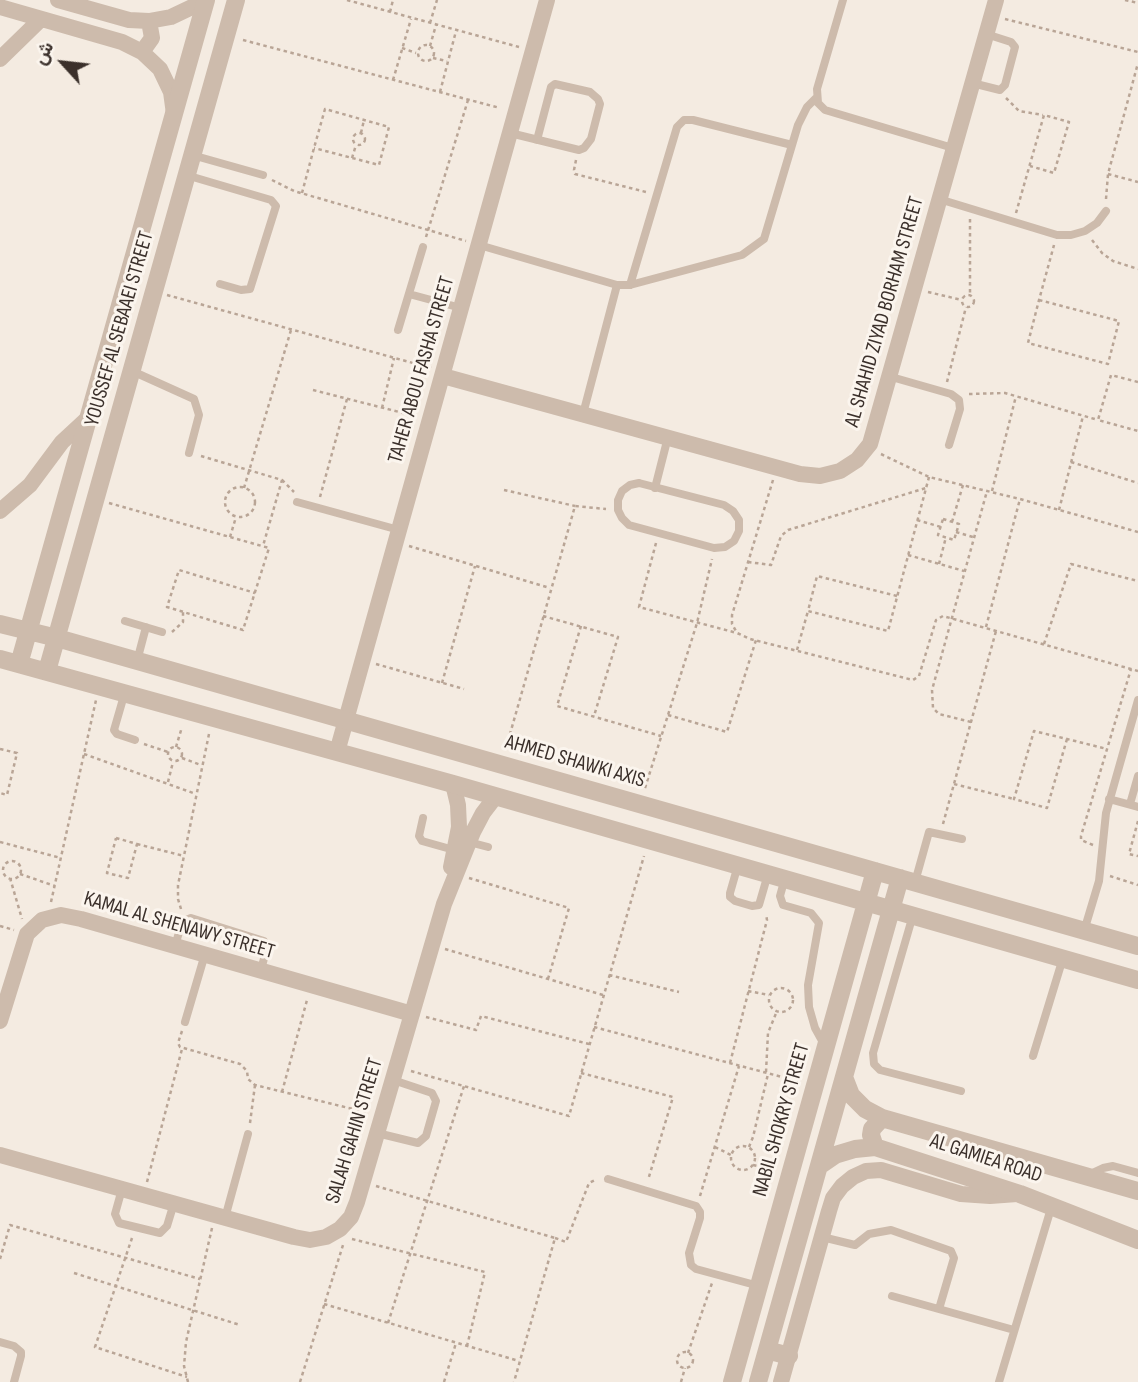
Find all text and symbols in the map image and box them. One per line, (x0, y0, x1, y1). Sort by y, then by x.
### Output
north arrow (28, 28, 98, 98)
text: ش (28, 38, 59, 69)
street label: AL SHAHID ZIYAD BORHAM STREET (840, 194, 930, 430)
street label: YOUSSEF AL SEBAAEI STREET (80, 229, 160, 429)
street label: TAHER ABOU FASHA STREET (383, 274, 461, 466)
street label: AHMED SHAWKI AXIS (502, 730, 648, 794)
street label: KAMAL AL SHENAWY STREET (81, 887, 277, 965)
street label: NABIL SHOKRY STREET (748, 1040, 816, 1200)
street label: SALAH GAHIN STREET (321, 1055, 389, 1207)
street label: AL GAMIEA ROAD (927, 1129, 1045, 1189)

